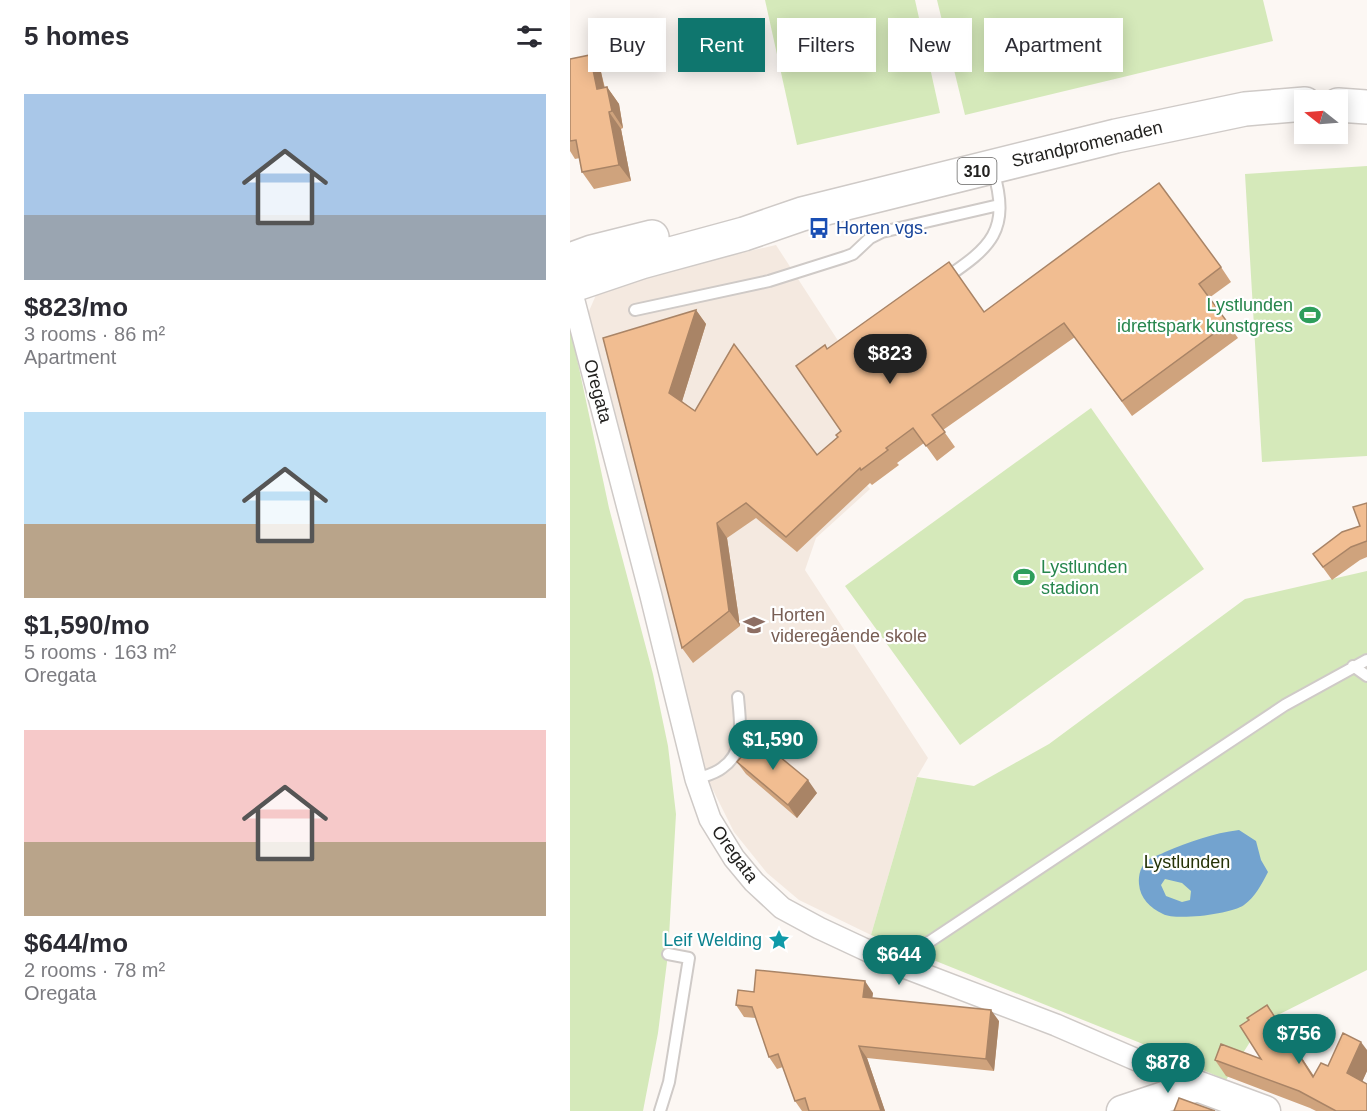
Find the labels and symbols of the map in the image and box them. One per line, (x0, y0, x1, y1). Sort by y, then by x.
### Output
north arrow (1294, 90, 1348, 144)
street label: Strandpromenaden (1010, 117, 1164, 171)
road number: 310 (958, 158, 996, 184)
bus stop icon: Horten vgs. (807, 216, 831, 240)
place label: Horten vgs. (836, 218, 928, 238)
place label: Lystlunden idrettspark kunstgress (1117, 295, 1293, 336)
sports icon: Lystlunden idrettspark kunstgress (1298, 303, 1322, 327)
pin: $823 (854, 334, 926, 385)
street label: Oregata (580, 357, 616, 426)
place label: Lystlunden stadion (1041, 557, 1127, 598)
sports icon: Lystlunden stadion (1012, 565, 1036, 589)
place label: Horten videregående skole (771, 605, 927, 646)
school or university icon: Horten videregående skole (742, 613, 766, 637)
pin: $1,590 (724, 720, 822, 771)
street label: Oregata (708, 822, 763, 887)
park label: Lystlunden (1144, 852, 1230, 872)
place icon: Leif Welding (767, 928, 791, 952)
place label: Leif Welding (663, 930, 762, 950)
pin: $644 (863, 935, 935, 986)
pin: $756 (1263, 1014, 1335, 1065)
pin: $878 (1132, 1043, 1204, 1094)

